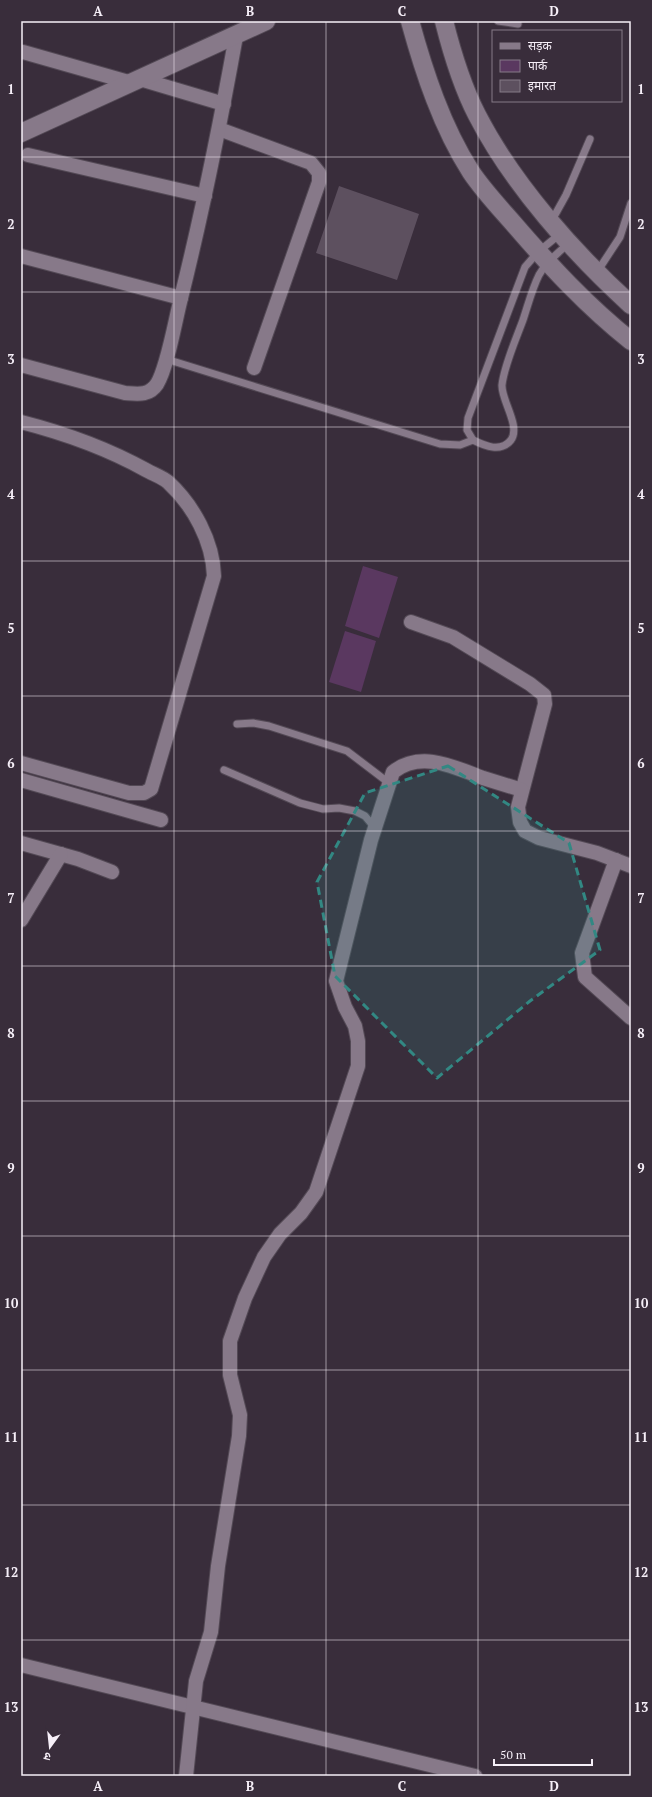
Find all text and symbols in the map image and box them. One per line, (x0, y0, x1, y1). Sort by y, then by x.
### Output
text: A (93, 2, 103, 20)
text: B (246, 2, 254, 20)
text: C (398, 2, 406, 20)
text: D (549, 2, 559, 20)
legend (492, 30, 622, 102)
text: सड़क (528, 38, 553, 53)
text: पार्क (528, 58, 548, 73)
text: इमारत (528, 78, 557, 93)
text: 1 (7, 80, 15, 98)
text: 1 (637, 80, 645, 98)
text: 2 (7, 215, 15, 233)
text: 2 (637, 215, 645, 233)
text: 3 (7, 350, 15, 368)
text: 3 (637, 350, 645, 368)
text: 4 (7, 485, 15, 503)
text: 4 (637, 485, 645, 503)
text: 5 (7, 619, 15, 637)
text: 5 (637, 619, 645, 637)
text: 6 (7, 754, 15, 772)
text: 6 (637, 754, 645, 772)
text: 7 (7, 889, 15, 907)
text: 7 (637, 889, 645, 907)
text: 8 (7, 1024, 15, 1042)
text: 8 (637, 1024, 645, 1042)
text: 9 (7, 1159, 15, 1177)
text: 9 (637, 1159, 645, 1177)
text: 10 (4, 1294, 19, 1312)
text: 10 (634, 1294, 649, 1312)
text: 11 (4, 1428, 18, 1446)
text: 11 (634, 1428, 648, 1446)
text: 12 (4, 1563, 18, 1581)
text: 12 (634, 1563, 648, 1581)
text: 13 (4, 1698, 18, 1716)
text: 13 (634, 1698, 648, 1716)
north arrow (30, 1727, 70, 1767)
scale bar (494, 1741, 592, 1767)
text: 50 m (500, 1747, 527, 1762)
text: उ (42, 1749, 52, 1764)
text: A (93, 1777, 103, 1795)
text: B (246, 1777, 254, 1795)
text: C (398, 1777, 406, 1795)
text: D (549, 1777, 559, 1795)

